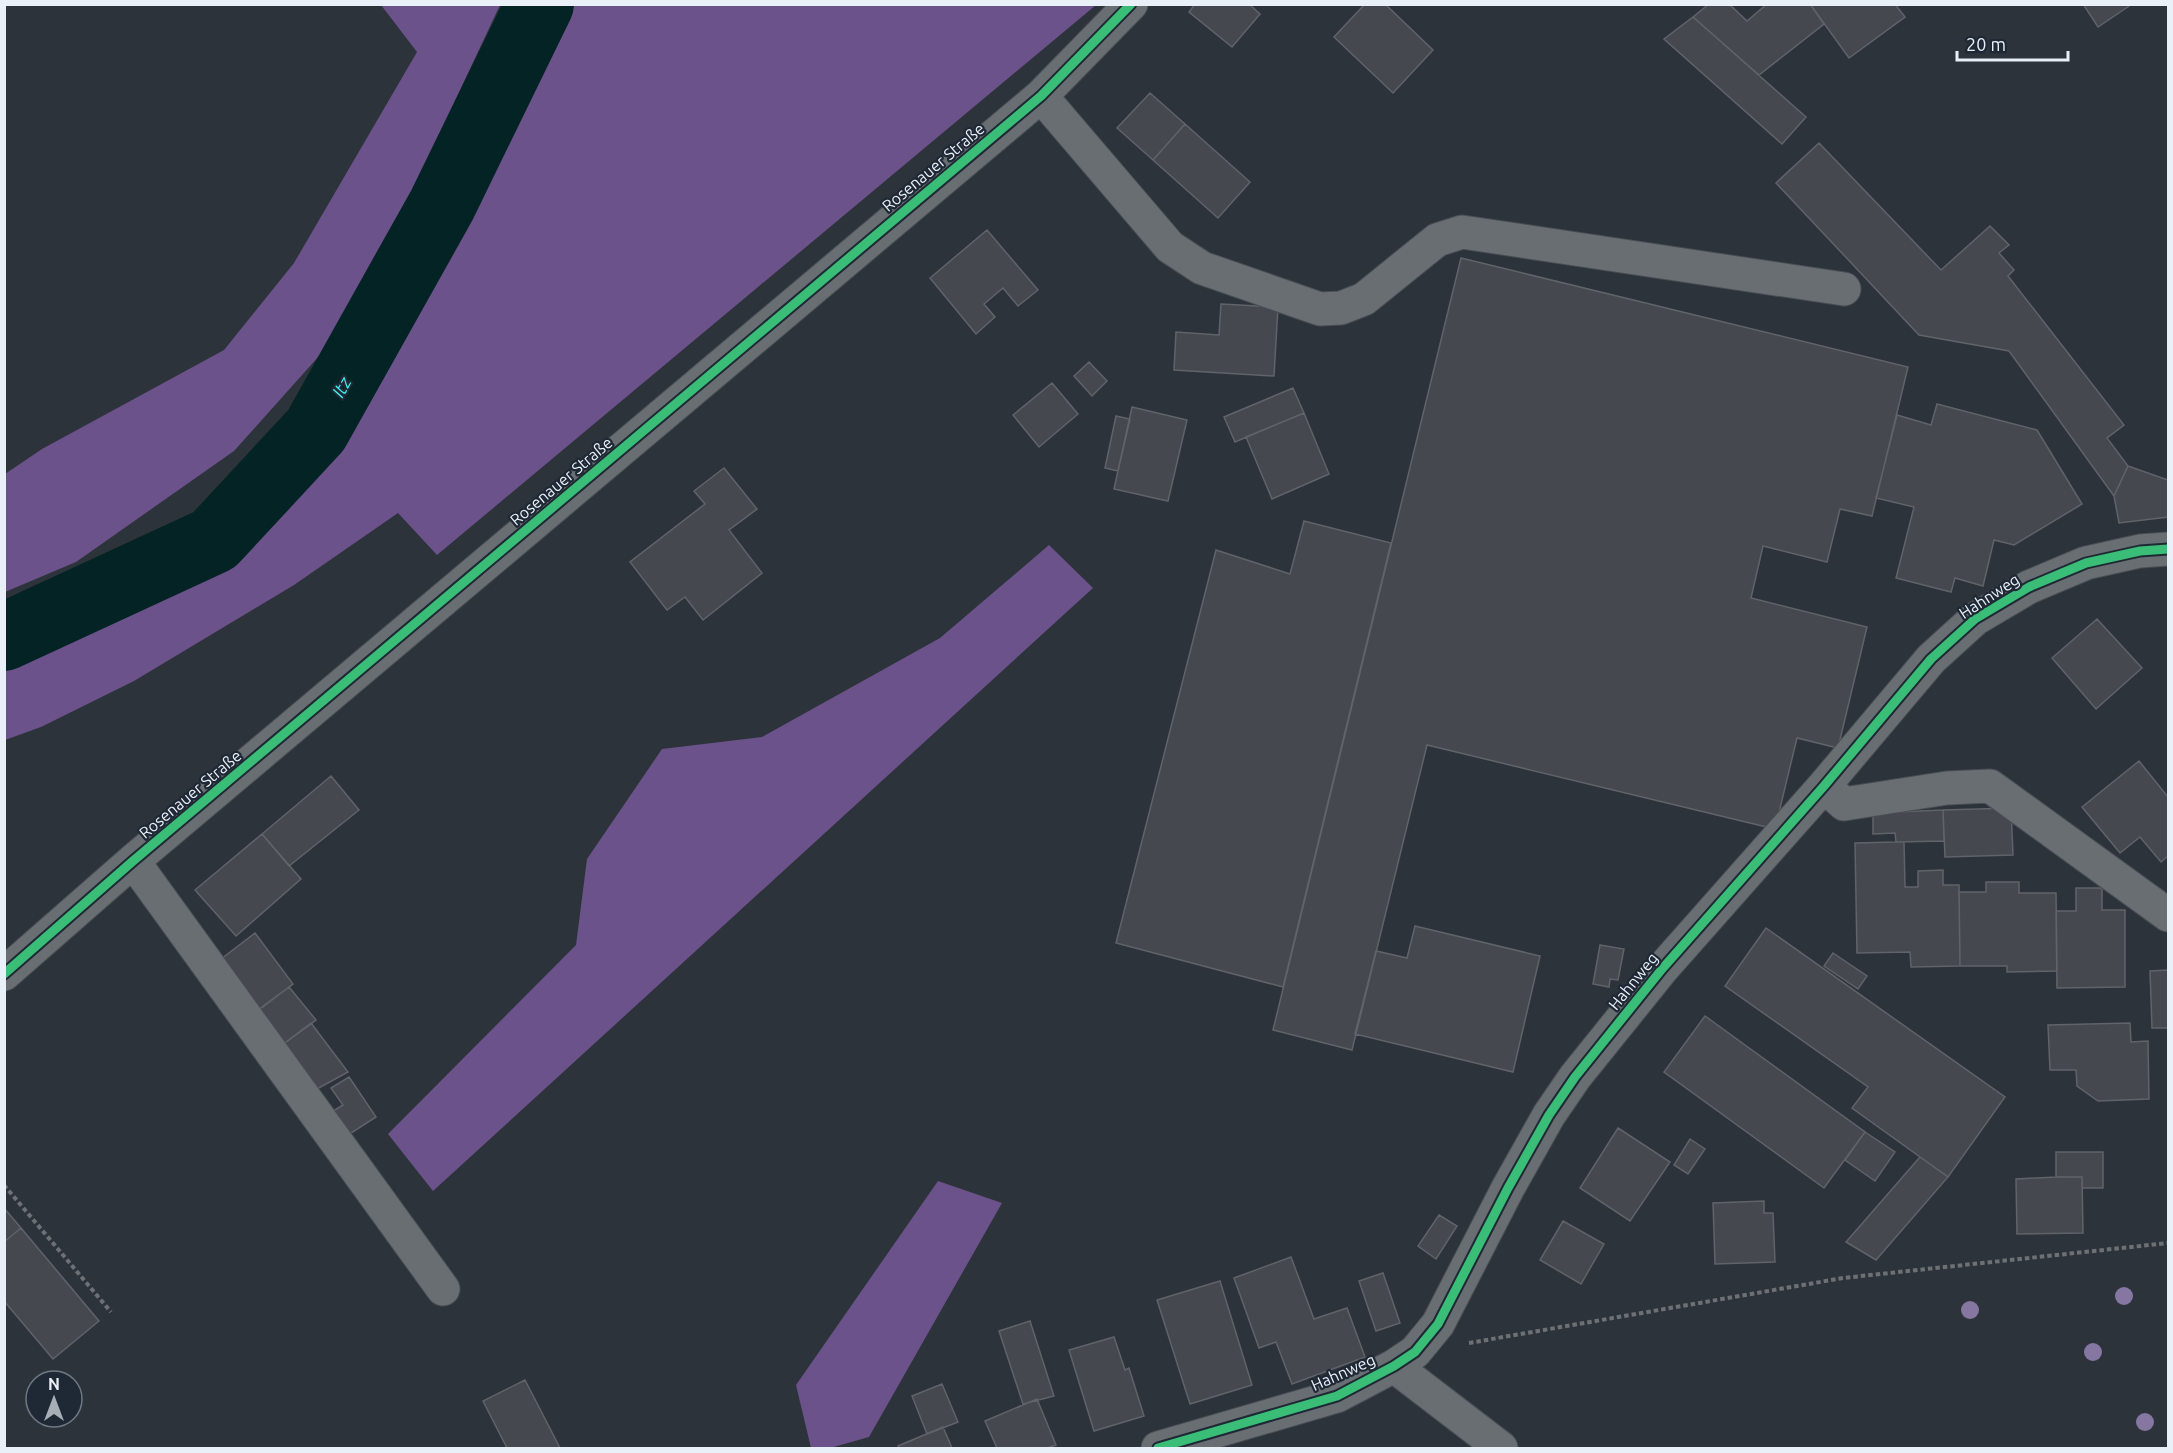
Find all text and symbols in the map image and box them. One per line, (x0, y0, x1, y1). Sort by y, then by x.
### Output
scale bar (1957, 24, 2068, 62)
text: 20 m (1966, 34, 2006, 54)
street label: Rosenauer Straße (878, 119, 988, 215)
water label: Itz (327, 373, 355, 401)
street label: Rosenauer Straße (506, 433, 616, 529)
street label: Hahnweg (1956, 570, 2022, 622)
street label: Rosenauer Straße (135, 746, 245, 842)
street label: Hahnweg (1605, 949, 1661, 1013)
street label: Hahnweg (1308, 1350, 1378, 1394)
north arrow (24, 1369, 84, 1429)
text: N (48, 1375, 60, 1393)

